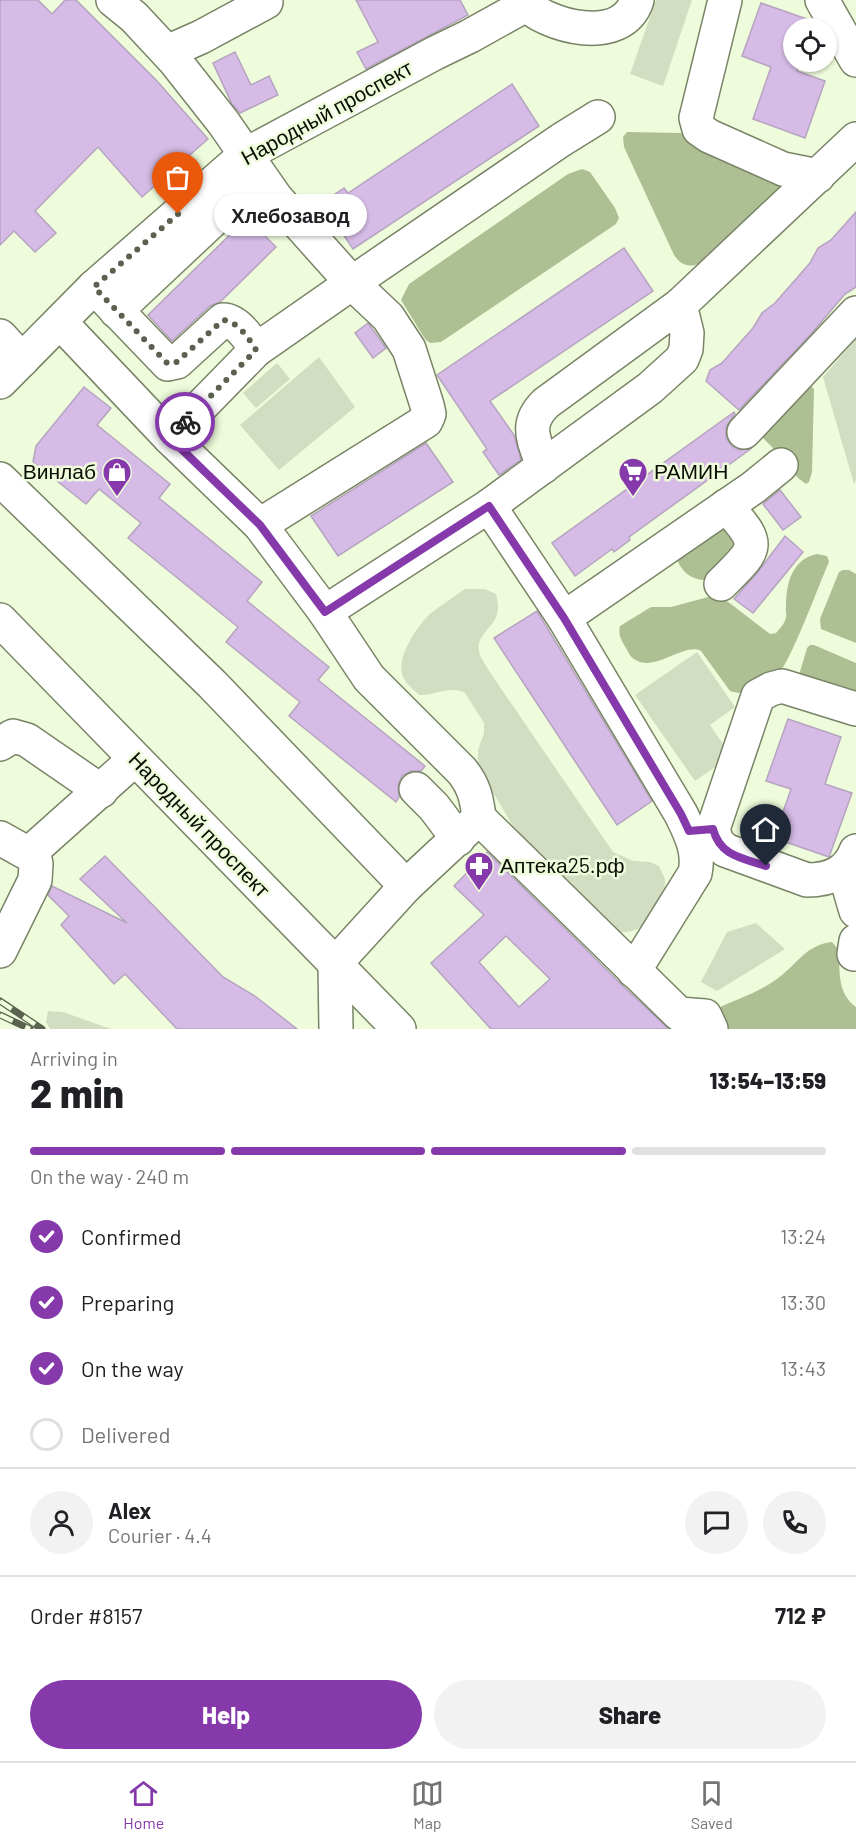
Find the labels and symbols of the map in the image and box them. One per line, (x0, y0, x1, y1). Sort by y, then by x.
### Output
street label: Народный проспект (236, 54, 417, 169)
pin (152, 152, 203, 214)
callout: Хлебозавод (214, 193, 367, 235)
courier (155, 392, 215, 452)
shop icon: Винлаб (101, 456, 133, 498)
supermarket icon: РАМИН (617, 456, 649, 498)
place label: Винлаб (23, 458, 96, 483)
place label: РАМИН (654, 458, 728, 483)
street label: Народный проспект (124, 746, 276, 902)
pin (740, 804, 791, 866)
pharmacy icon: Аптека25.рф (463, 850, 495, 892)
place label: Аптека25.рф (500, 852, 625, 877)

